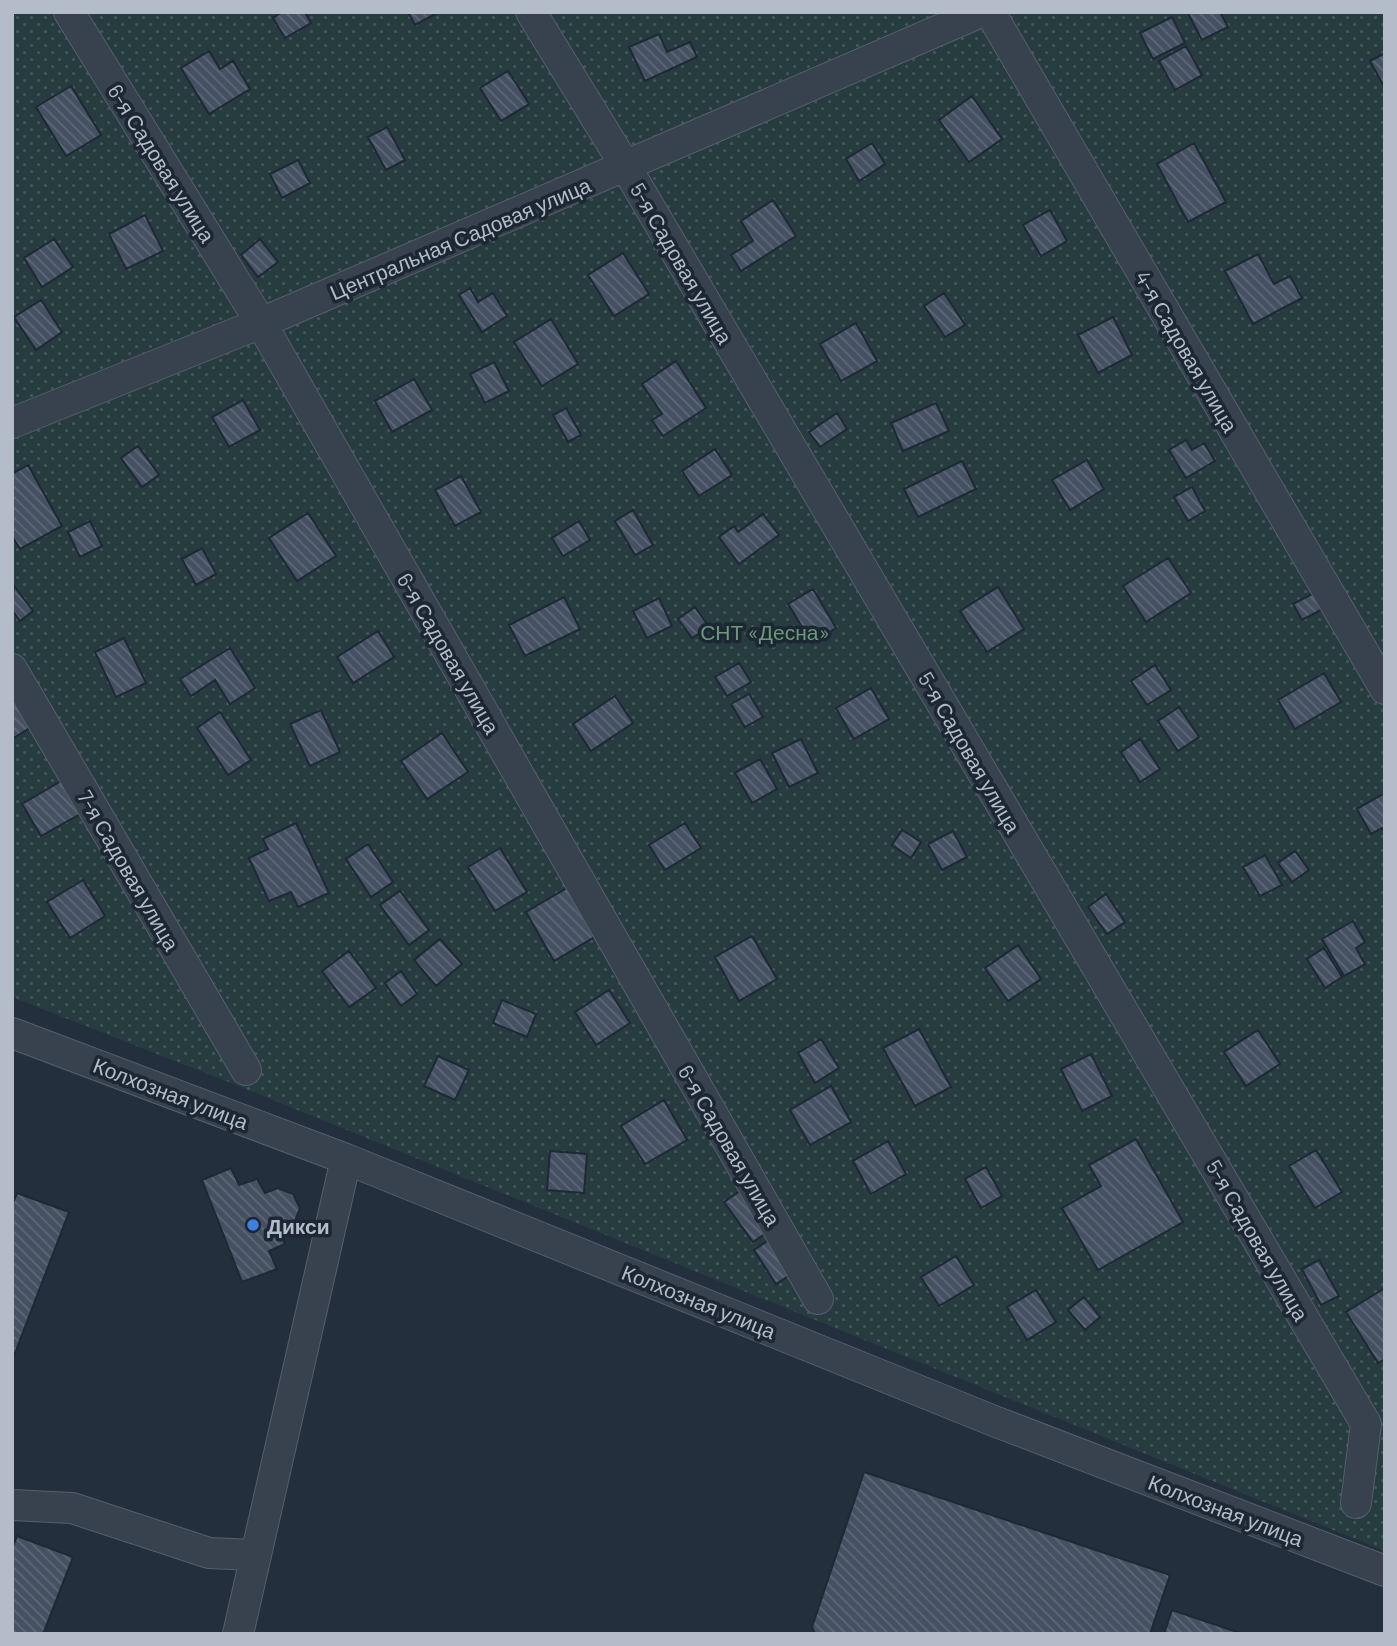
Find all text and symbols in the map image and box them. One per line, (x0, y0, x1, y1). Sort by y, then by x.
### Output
street label: 6-я Садовая улица (103, 79, 221, 247)
street label: Центральная Садовая улица (326, 172, 594, 304)
street label: 5-я Садовая улица (626, 178, 738, 348)
street label: 4-я Садовая улица (1131, 266, 1244, 436)
street label: 6-я Садовая улица (393, 568, 505, 738)
park label: СНТ «Десна» (700, 619, 830, 644)
street label: 5-я Садовая улица (914, 667, 1026, 837)
street label: 7-я Садовая улица (73, 786, 185, 955)
street label: Колхозная улица (90, 1052, 252, 1134)
street label: 6-я Садовая улица (674, 1060, 786, 1230)
street label: 5-я Садовая улица (1202, 1155, 1314, 1325)
place label: Дикси (267, 1213, 330, 1238)
marker: Дикси (245, 1217, 261, 1233)
street label: Колхозная улица (618, 1259, 780, 1343)
street label: Колхозная улица (1145, 1469, 1307, 1551)

